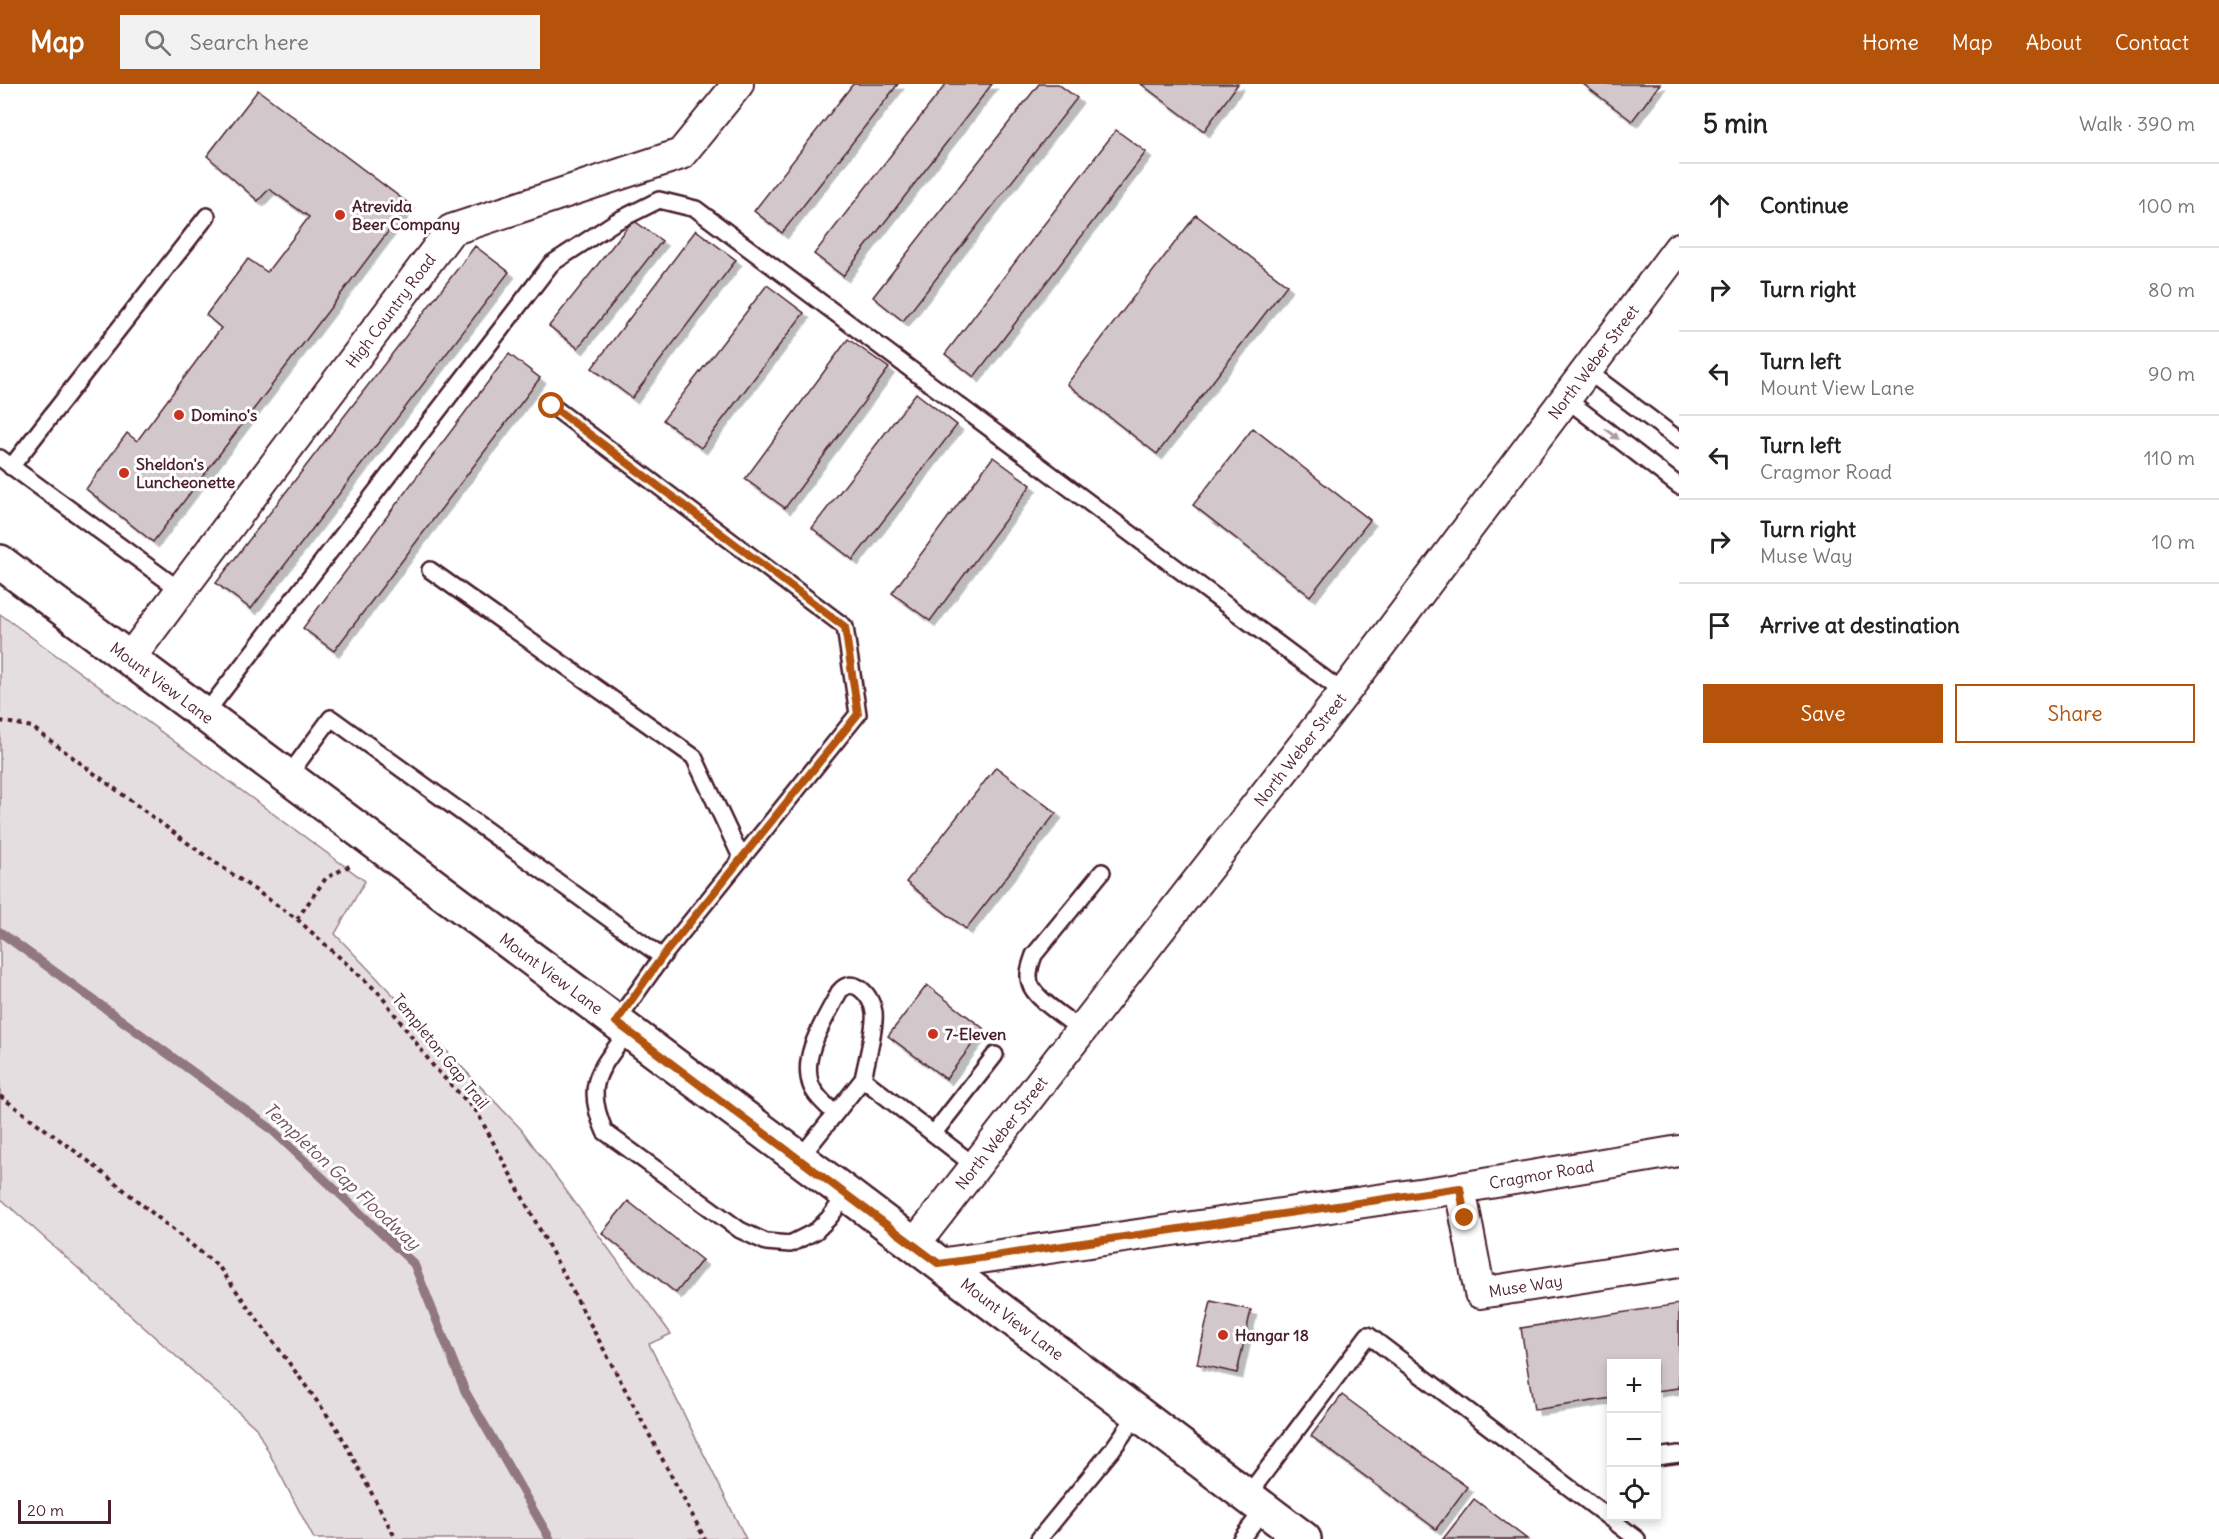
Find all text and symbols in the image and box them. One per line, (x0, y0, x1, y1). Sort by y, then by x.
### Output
search box (120, 15, 540, 69)
text: Map (30, 24, 84, 60)
icon: search (141, 26, 174, 59)
text: Search here (189, 28, 309, 56)
text: Home (1862, 29, 1919, 56)
text: Map (1952, 29, 1993, 56)
text: About (2026, 29, 2082, 56)
text: Contact (2115, 29, 2189, 56)
text: 5 min (1703, 107, 1768, 140)
text: Walk · 390 m (2079, 111, 2195, 136)
icon: ahead (1703, 189, 1736, 222)
text: Continue (1760, 191, 1849, 219)
text: 100 m (2138, 193, 2195, 218)
place label: Atrevida Beer Company (352, 196, 460, 235)
marker: Atrevida Beer Company (333, 208, 347, 222)
street label: High Country Road (341, 250, 440, 372)
icon: right (1703, 273, 1736, 306)
text: Turn right (1760, 275, 1856, 303)
text: 80 m (2148, 277, 2195, 302)
street label: North Weber Street (1544, 300, 1643, 423)
text: Turn left (1760, 347, 1841, 375)
icon: left (1703, 357, 1736, 390)
text: 90 m (2148, 361, 2195, 386)
text: Mount View Lane (1760, 375, 1915, 400)
route start (538, 392, 564, 418)
place label: Domino's (191, 405, 257, 425)
marker: Domino's (172, 408, 186, 422)
one-way arrow (1604, 427, 1619, 439)
text: Turn left (1760, 431, 1841, 459)
icon: left (1703, 441, 1736, 474)
text: 110 m (2144, 445, 2195, 470)
place label: Sheldon's Luncheonette (136, 454, 236, 492)
text: Cragmor Road (1760, 459, 1892, 484)
marker: Sheldon's Luncheonette (117, 466, 131, 480)
text: Turn right (1760, 515, 1856, 543)
icon: right (1703, 525, 1736, 558)
text: 10 m (2152, 529, 2195, 554)
text: Muse Way (1760, 543, 1853, 568)
icon: arrive (1703, 609, 1736, 642)
text: Arrive at destination (1760, 611, 1960, 639)
street label: Mount View Lane (106, 638, 217, 728)
button: Save (1703, 684, 1943, 743)
button: Share (1955, 684, 2195, 743)
street label: North Weber Street (1250, 689, 1351, 810)
street label: Mount View Lane (496, 928, 607, 1018)
street label: Templeton Gap Trail (388, 989, 494, 1113)
place label: 7-Eleven (945, 1024, 1006, 1044)
marker: 7-Eleven (926, 1027, 940, 1041)
street label: North Weber Street (951, 1072, 1052, 1194)
water label: Templeton Gap Floodway (259, 1097, 426, 1256)
street label: Cragmor Road (1488, 1156, 1595, 1193)
route end (1451, 1204, 1477, 1230)
street label: Muse Way (1487, 1270, 1564, 1301)
street label: Mount View Lane (957, 1274, 1068, 1364)
place label: Hangar 18 (1235, 1325, 1309, 1346)
marker: Hangar 18 (1216, 1328, 1230, 1342)
map controls (1607, 1359, 1661, 1521)
button: + (1607, 1359, 1661, 1413)
button: − (1607, 1413, 1661, 1467)
button: locate (1607, 1467, 1661, 1521)
scale bar (18, 1497, 111, 1524)
text: 20 m (27, 1500, 64, 1520)

